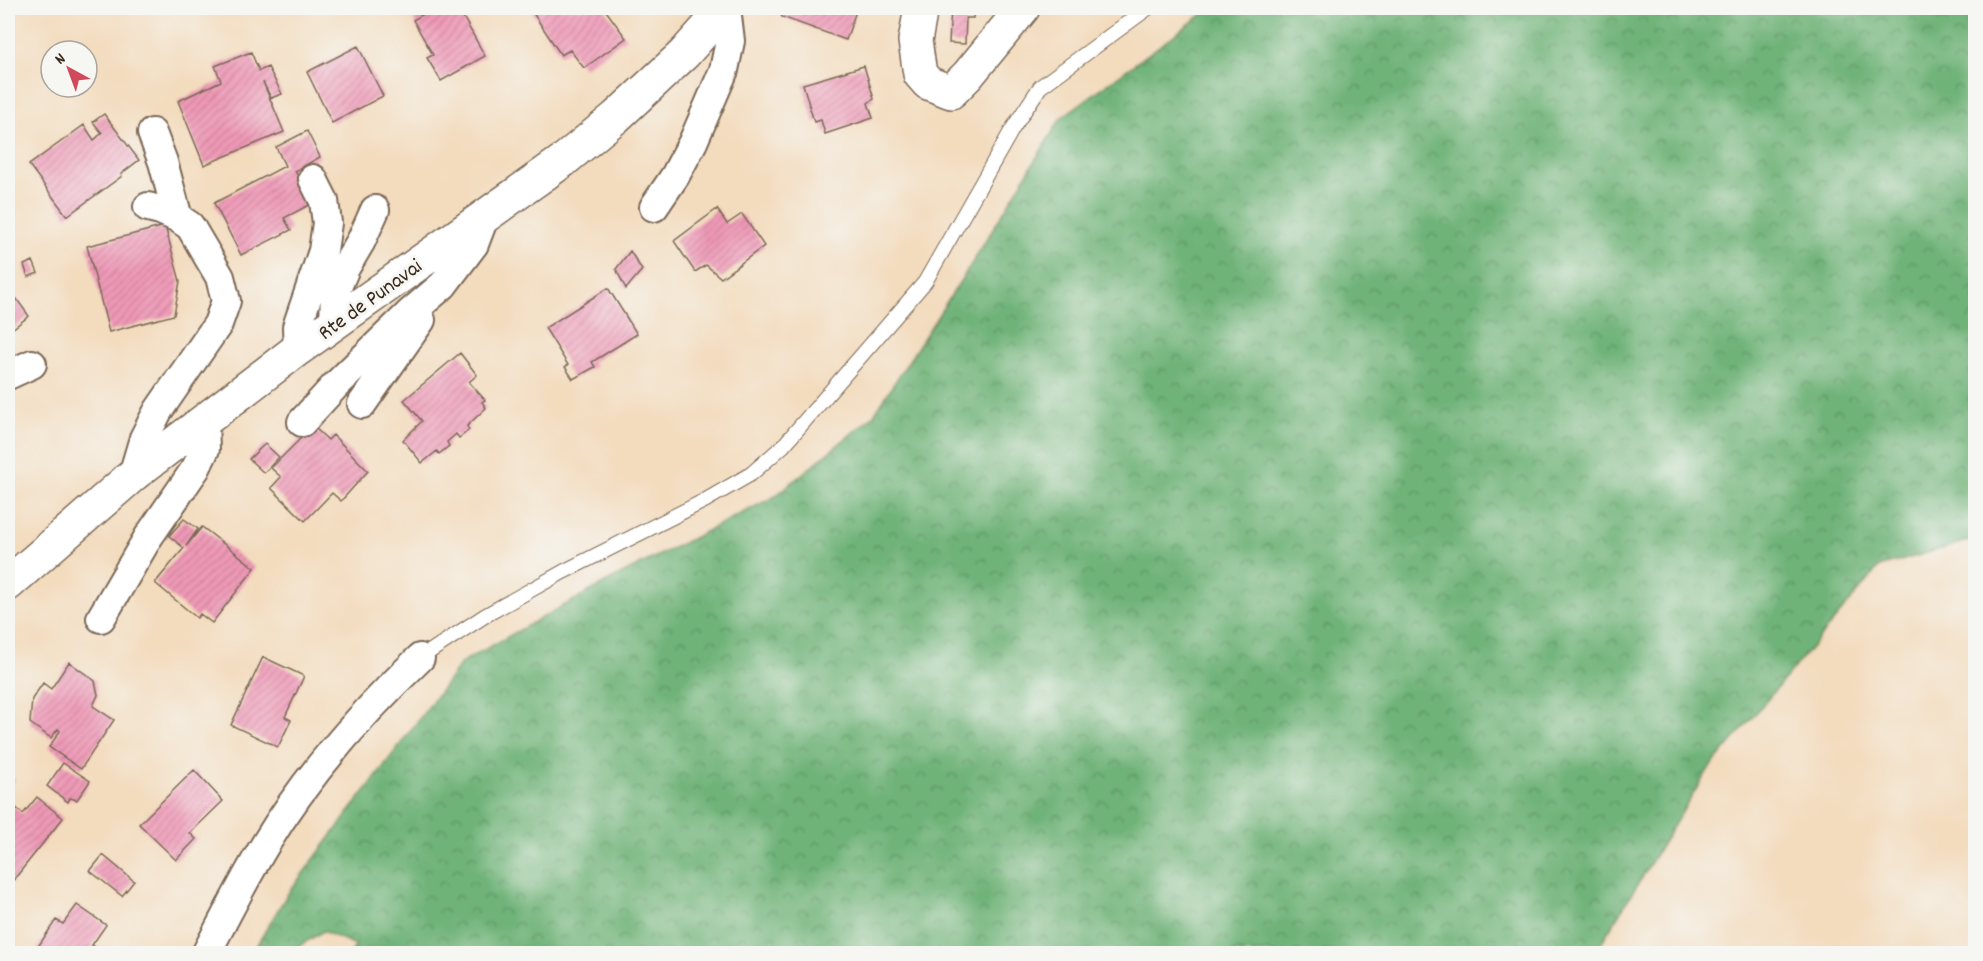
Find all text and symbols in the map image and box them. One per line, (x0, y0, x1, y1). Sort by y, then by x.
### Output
north arrow (39, 39, 99, 99)
text: N (50, 48, 71, 71)
street label: Rte de Punavai (313, 252, 430, 349)

